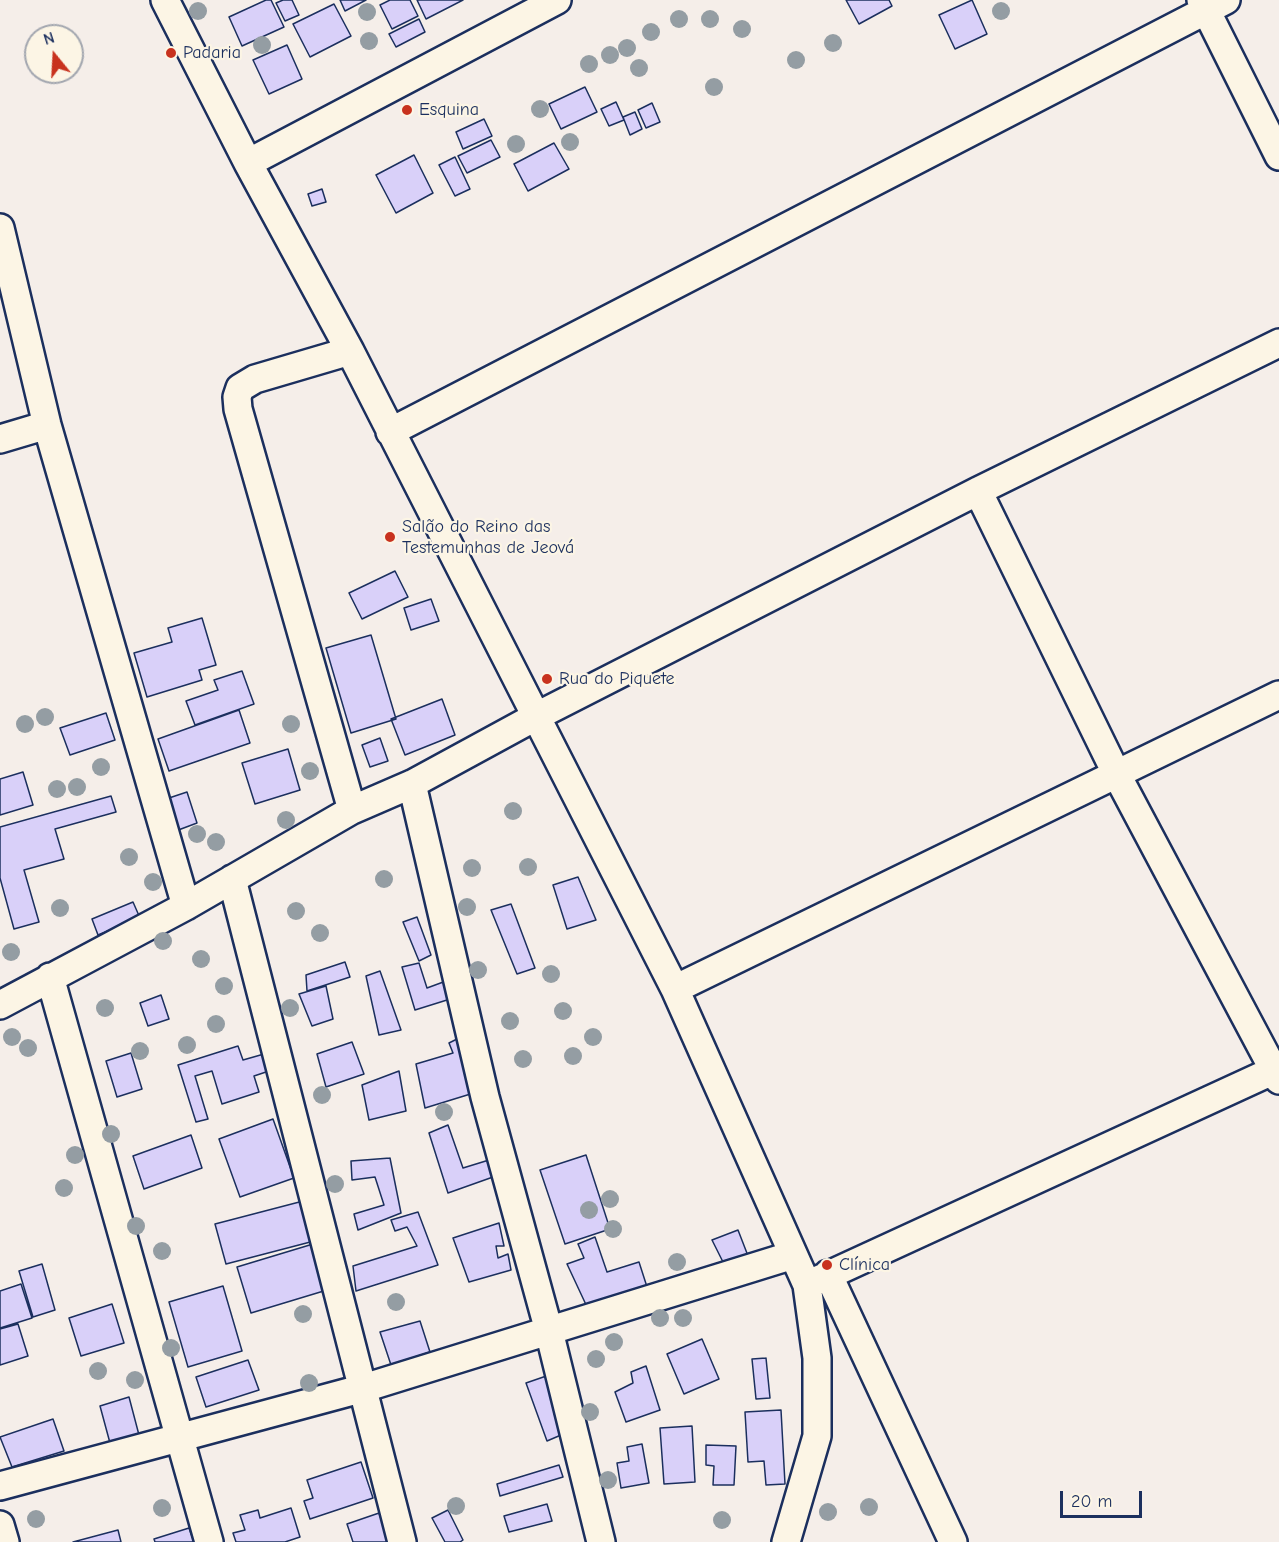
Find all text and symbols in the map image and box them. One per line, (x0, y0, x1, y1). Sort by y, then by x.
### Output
north arrow (24, 24, 84, 84)
text: N (41, 29, 57, 49)
place label: Padaria (183, 42, 241, 64)
marker: Padaria (164, 46, 178, 60)
place label: Esquina (419, 99, 479, 121)
marker: Esquina (400, 103, 414, 117)
place label: Salão do Reino das Testemunhas de Jeová (402, 516, 574, 558)
marker: Salão do Reino das Testemunhas de Jeová (383, 530, 397, 544)
place label: Rua do Piquete (559, 668, 675, 690)
marker: Rua do Piquete (540, 672, 554, 686)
place label: Clínica (839, 1254, 890, 1276)
marker: Clínica (820, 1258, 834, 1272)
scale bar (1063, 1479, 1146, 1517)
text: 20 m (1071, 1491, 1112, 1512)

